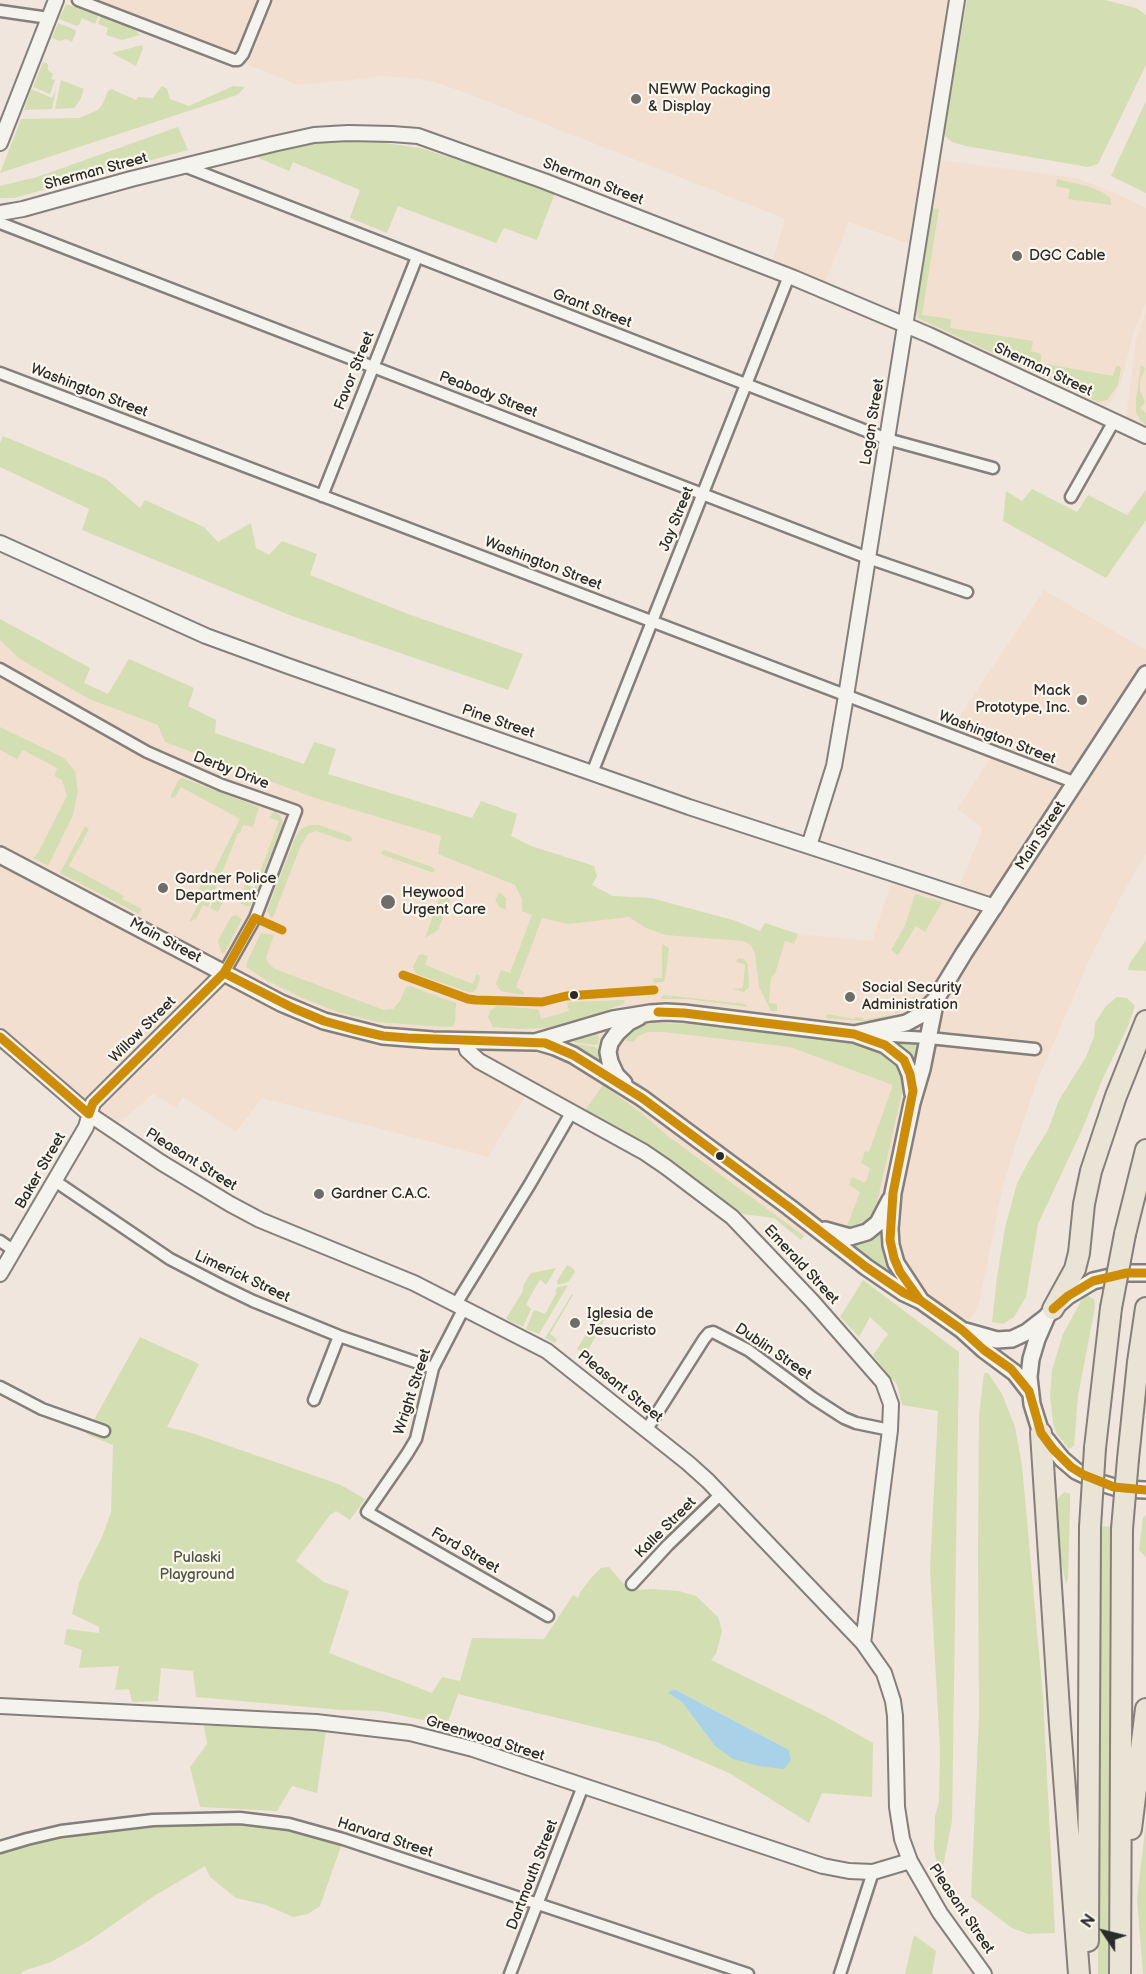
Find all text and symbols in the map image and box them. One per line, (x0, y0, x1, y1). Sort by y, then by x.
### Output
place label: NEWW Packaging & Display (648, 81, 771, 116)
marker: NEWW Packaging & Display (629, 92, 643, 106)
street label: Sherman Street (42, 150, 150, 194)
street label: Sherman Street (540, 155, 646, 209)
place label: DGC Cable (1029, 247, 1105, 265)
marker: DGC Cable (1010, 249, 1024, 263)
street label: Grant Street (550, 286, 634, 332)
street label: Favor Street (331, 329, 379, 413)
street label: Sherman Street (991, 339, 1095, 401)
street label: Washington Street (28, 360, 150, 422)
street label: Peabody Street (436, 368, 540, 422)
street label: Logan Street (857, 377, 889, 467)
street label: Jay Street (656, 484, 698, 554)
street label: Washington Street (482, 533, 604, 595)
place label: Mack Prototype, Inc. (975, 682, 1070, 717)
marker: Mack Prototype, Inc. (1075, 693, 1089, 707)
street label: Pine Street (459, 701, 537, 743)
street label: Washington Street (936, 707, 1058, 769)
street label: Derby Drive (191, 748, 271, 794)
street label: Main Street (1012, 798, 1070, 874)
place label: Gardner Police Department (175, 870, 276, 905)
marker: Gardner Police Department (156, 881, 170, 895)
place label: Heywood Urgent Care (402, 884, 486, 919)
marker: Heywood Urgent Care (379, 893, 397, 911)
street label: Main Street (126, 915, 204, 967)
place label: Social Security Administration (862, 979, 962, 1014)
unlabelled marker (568, 989, 580, 1001)
marker: Social Security Administration (843, 990, 857, 1004)
street label: Willow Street (106, 993, 180, 1067)
street label: Pleasant Street (142, 1125, 240, 1195)
street label: Baker Street (12, 1130, 70, 1212)
unlabelled marker (714, 1150, 726, 1162)
place label: Gardner C.A.C. (331, 1185, 430, 1203)
marker: Gardner C.A.C. (312, 1187, 326, 1201)
street label: Emerald Street (760, 1222, 842, 1308)
street label: Limerick Street (192, 1247, 292, 1307)
place label: Iglesia de Jesucristo (587, 1305, 656, 1340)
marker: Iglesia de Jesucristo (568, 1316, 582, 1330)
street label: Dublin Street (731, 1320, 815, 1384)
street label: Wright Street (391, 1347, 435, 1437)
street label: Pleasant Street (574, 1347, 666, 1427)
street label: Kalle Street (632, 1494, 700, 1562)
street label: Ford Street (428, 1524, 502, 1578)
park label: Pulaski Playground (159, 1549, 235, 1584)
street label: Greenwood Street (423, 1712, 547, 1766)
street label: Harvard Street (335, 1814, 435, 1862)
street label: Dartmouth Street (504, 1817, 562, 1933)
street label: Pleasant Street (924, 1861, 998, 1957)
north arrow (1074, 1902, 1134, 1962)
text: N (1078, 1911, 1100, 1932)

